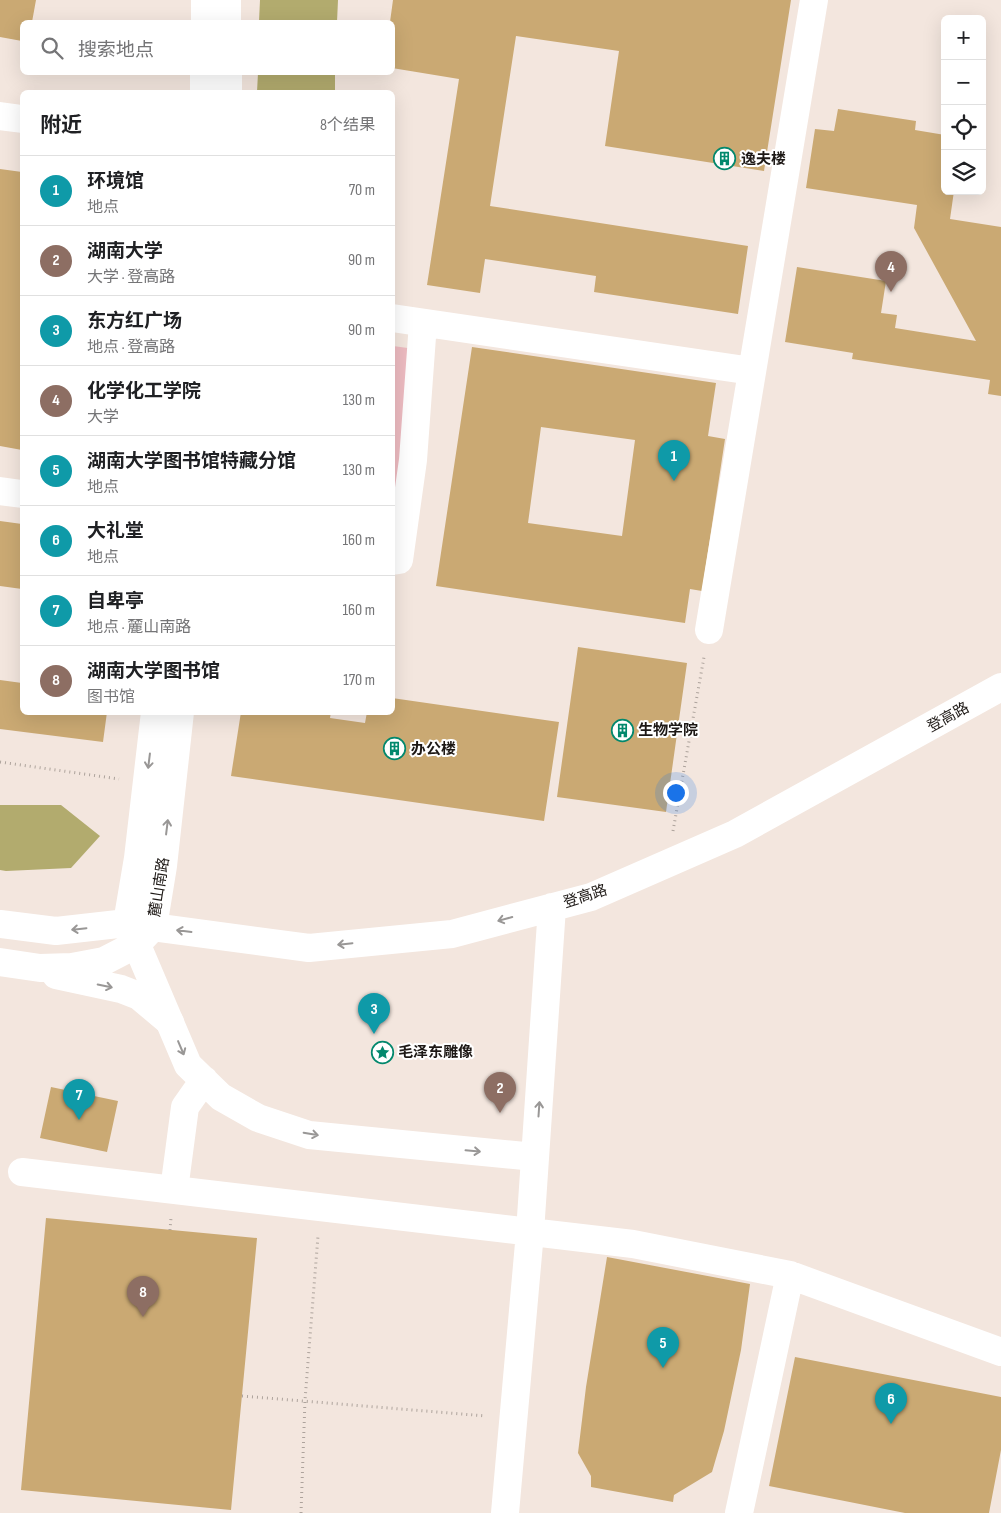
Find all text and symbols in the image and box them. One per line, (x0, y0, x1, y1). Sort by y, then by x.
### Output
map controls (941, 15, 986, 195)
button: + (941, 15, 986, 60)
search box (20, 20, 395, 75)
icon: search (38, 34, 66, 62)
text: 搜索地点 (78, 39, 154, 62)
button: − (941, 60, 986, 105)
button: locate (941, 105, 986, 150)
text: 附近 (40, 113, 82, 138)
text: 8个结果 (320, 116, 375, 135)
building icon: 逸夫楼 (713, 147, 737, 171)
place label: 逸夫楼 (741, 150, 786, 169)
button: layers (941, 150, 986, 195)
text: 环境馆 (87, 170, 144, 193)
text: 1 (53, 181, 59, 200)
text: 70 m (349, 181, 375, 200)
text: 地点 (87, 198, 119, 217)
text: 湖南大学 (87, 240, 163, 263)
text: 2 (52, 251, 60, 270)
text: 90 m (348, 251, 375, 270)
pin: 4 (875, 251, 907, 292)
text: 大学 · 登高路 (87, 268, 175, 287)
text: 东方红广场 (87, 310, 182, 333)
text: 3 (52, 321, 60, 340)
text: 90 m (348, 321, 375, 340)
text: 地点 · 登高路 (87, 338, 175, 357)
text: 化学化工学院 (87, 380, 201, 403)
text: 4 (52, 391, 60, 410)
text: 130 m (343, 391, 375, 410)
text: 大学 (87, 408, 119, 427)
pin: 1 (658, 440, 690, 481)
text: 湖南大学图书馆特藏分馆 (87, 450, 296, 473)
text: 5 (52, 461, 60, 480)
text: 130 m (343, 461, 375, 480)
text: 地点 (87, 478, 119, 497)
text: 大礼堂 (87, 520, 144, 543)
text: 6 (52, 531, 60, 550)
text: 160 m (342, 531, 375, 550)
text: 地点 (87, 548, 119, 567)
text: 自卑亭 (87, 590, 144, 613)
text: 7 (53, 601, 59, 620)
text: 160 m (342, 601, 375, 620)
text: 地点 · 麓山南路 (87, 618, 191, 637)
text: 湖南大学图书馆 (87, 660, 220, 683)
text: 8 (52, 671, 60, 690)
text: 170 m (343, 671, 375, 690)
text: 图书馆 (87, 688, 135, 707)
street label: 登高路 (924, 698, 973, 737)
building icon: 生物学院 (610, 718, 634, 742)
place label: 生物学院 (638, 721, 698, 740)
building icon: 办公楼 (383, 737, 407, 761)
place label: 办公楼 (411, 740, 456, 759)
one-way arrow (144, 753, 154, 769)
your location (663, 780, 689, 806)
one-way arrow (162, 819, 172, 835)
street label: 麓山南路 (145, 856, 174, 918)
street label: 登高路 (561, 880, 609, 912)
one-way arrow (497, 915, 513, 925)
one-way arrow (71, 924, 87, 934)
one-way arrow (176, 926, 192, 936)
one-way arrow (337, 939, 353, 949)
one-way arrow (96, 981, 112, 991)
pin: 3 (358, 993, 390, 1034)
one-way arrow (177, 1040, 187, 1055)
place icon: 毛泽东雕像 (370, 1040, 394, 1064)
place label: 毛泽东雕像 (398, 1043, 473, 1062)
pin: 2 (484, 1072, 516, 1113)
pin: 7 (63, 1079, 95, 1120)
one-way arrow (534, 1101, 543, 1117)
one-way arrow (303, 1130, 319, 1140)
one-way arrow (465, 1146, 481, 1156)
pin: 8 (127, 1276, 159, 1317)
pin: 5 (647, 1327, 679, 1368)
pin: 6 (875, 1383, 907, 1424)

